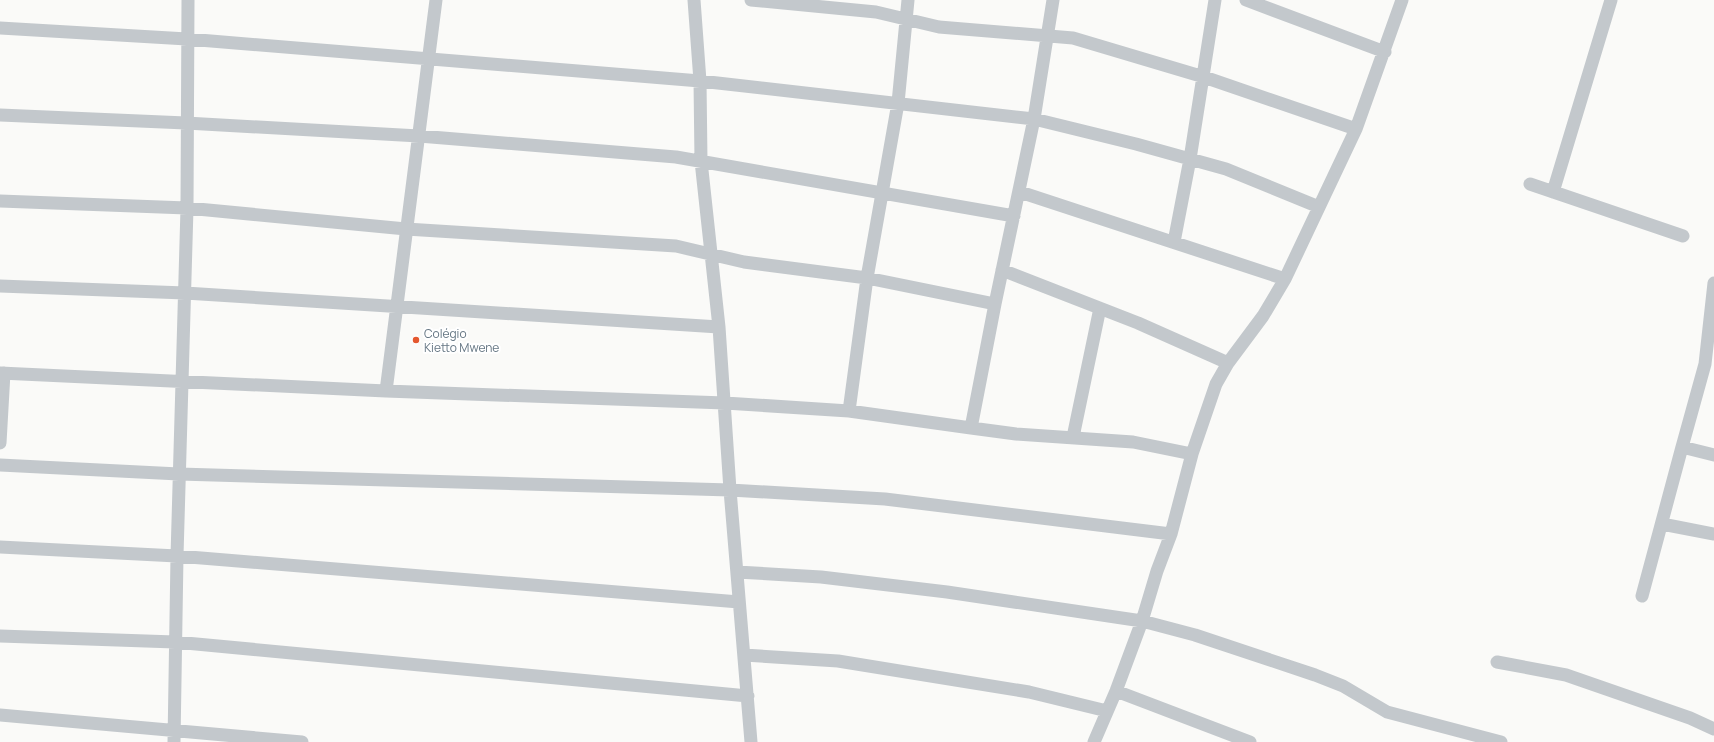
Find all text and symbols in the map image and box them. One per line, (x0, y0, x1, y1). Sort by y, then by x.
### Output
place label: Colégio Kietto Mwene (424, 325, 499, 356)
marker: Colégio Kietto Mwene (411, 335, 421, 345)

